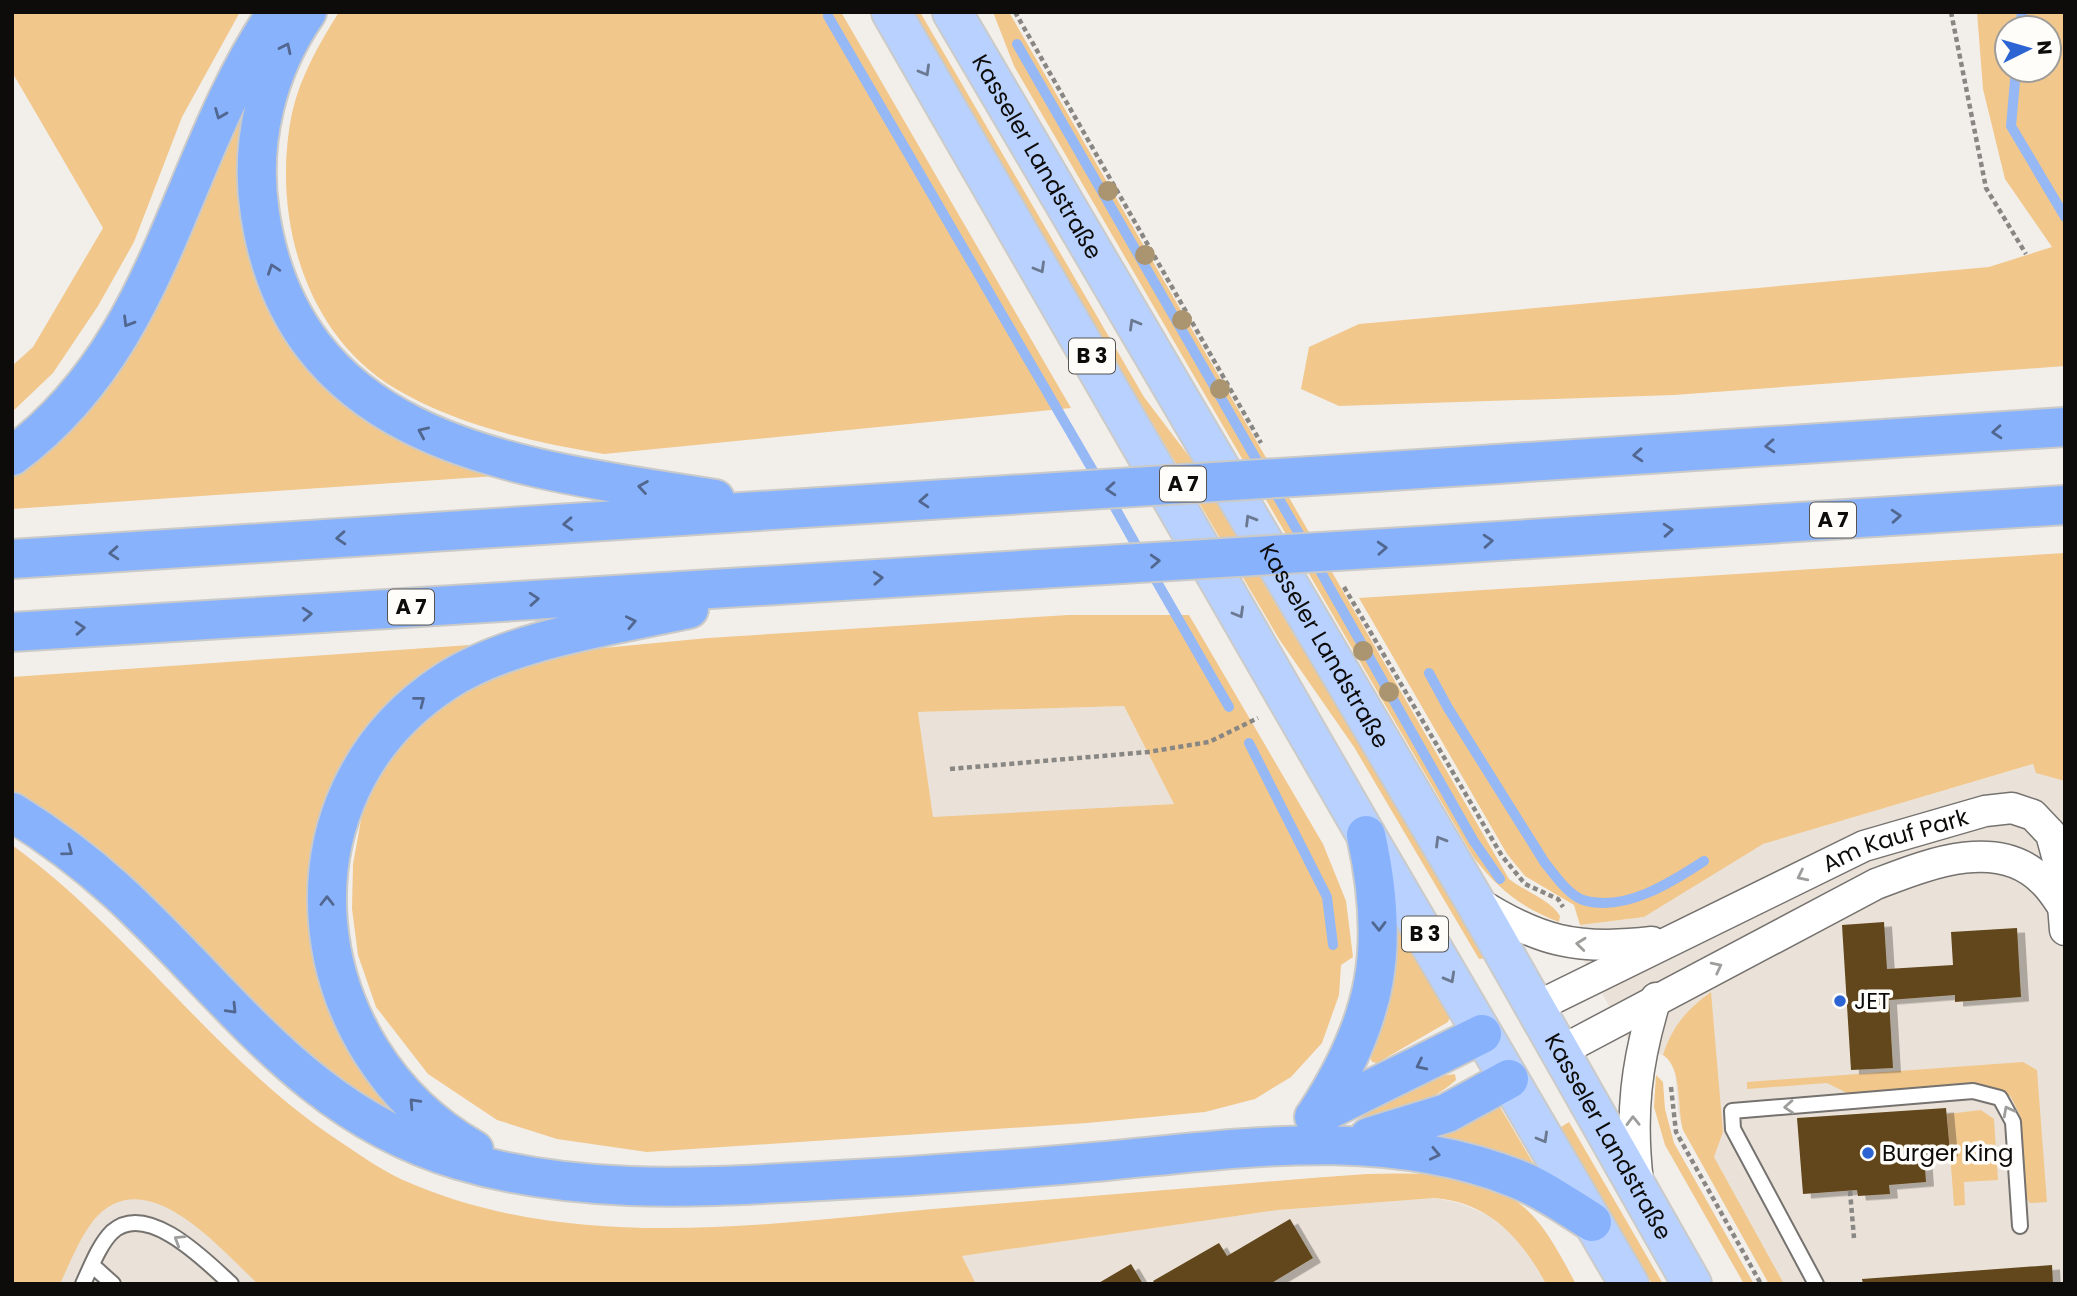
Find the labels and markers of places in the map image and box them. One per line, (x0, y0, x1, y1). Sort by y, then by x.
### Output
place label: JET (1854, 985, 1890, 1017)
marker: JET (1832, 993, 1848, 1009)
place label: Burger King (1882, 1137, 2014, 1169)
marker: Burger King (1860, 1145, 1876, 1161)

